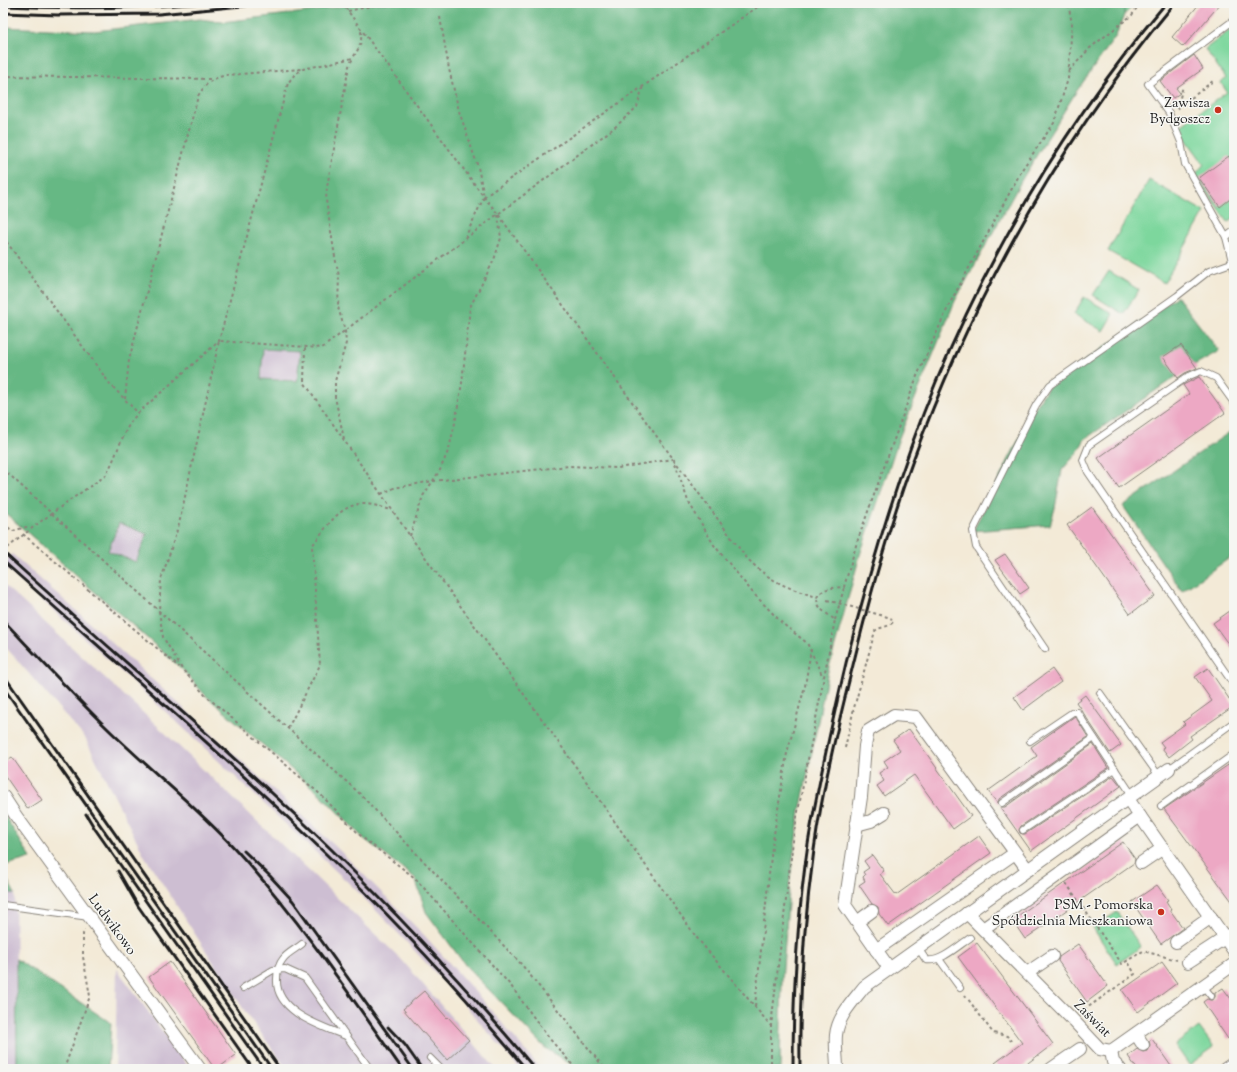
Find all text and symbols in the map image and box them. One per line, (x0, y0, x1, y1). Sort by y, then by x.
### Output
place label: Zawisza Bydgoszcz (1150, 94, 1211, 130)
marker: Zawisza Bydgoszcz (1213, 105, 1223, 115)
street label: Ludwikowo (82, 891, 141, 960)
place label: PSM - Pomorska Spółdzielnia Mieszkaniowa (992, 896, 1154, 932)
marker: PSM - Pomorska Spółdzielnia Mieszkaniowa (1156, 907, 1166, 917)
street label: Zaświat (1068, 996, 1115, 1043)

